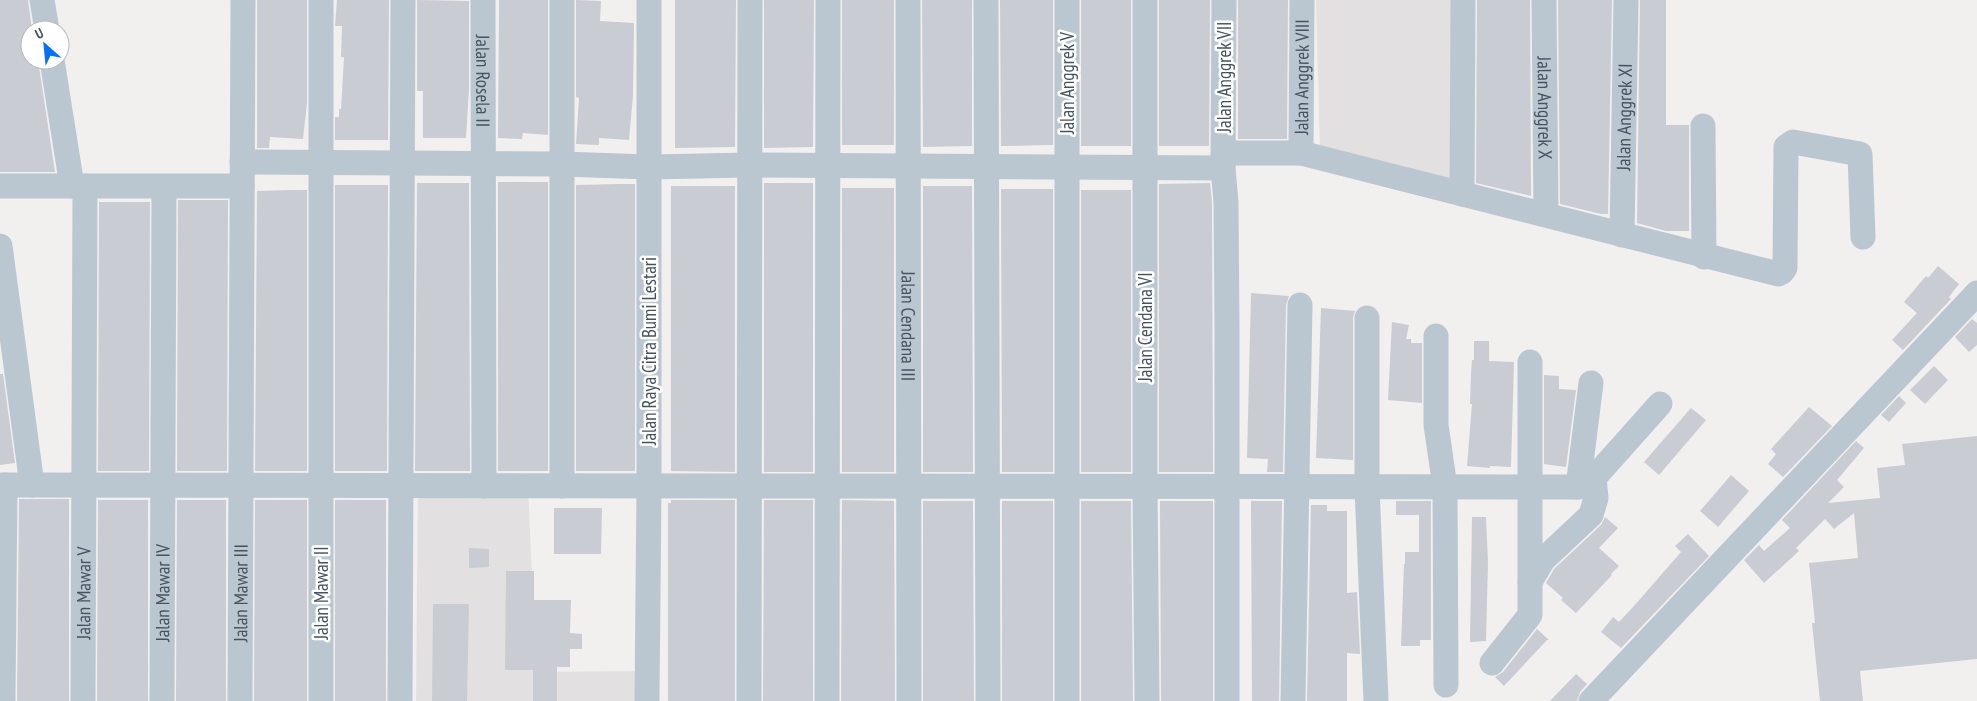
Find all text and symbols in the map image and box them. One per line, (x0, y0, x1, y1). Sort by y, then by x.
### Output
street label: Jalan Anggrek VIII (1289, 19, 1314, 136)
north arrow (20, 20, 70, 70)
street label: Jalan Anggrek VII (1212, 22, 1236, 134)
text: U (32, 24, 46, 43)
street label: Jalan Anggrek V (1055, 32, 1079, 135)
street label: Jalan Rosela II (471, 34, 495, 127)
street label: Jalan Anggrek X (1533, 55, 1557, 160)
street label: Jalan Anggrek XI (1611, 63, 1637, 172)
street label: Jalan Raya Citra Bumi Lestari (637, 257, 661, 446)
street label: Jalan Cendana III (896, 270, 921, 381)
street label: Jalan Cendana VI (1133, 272, 1157, 383)
street label: Jalan Mawar IV (150, 544, 175, 643)
street label: Jalan Mawar III (228, 544, 253, 643)
street label: Jalan Mawar V (71, 546, 96, 640)
street label: Jalan Mawar II (309, 546, 333, 641)

